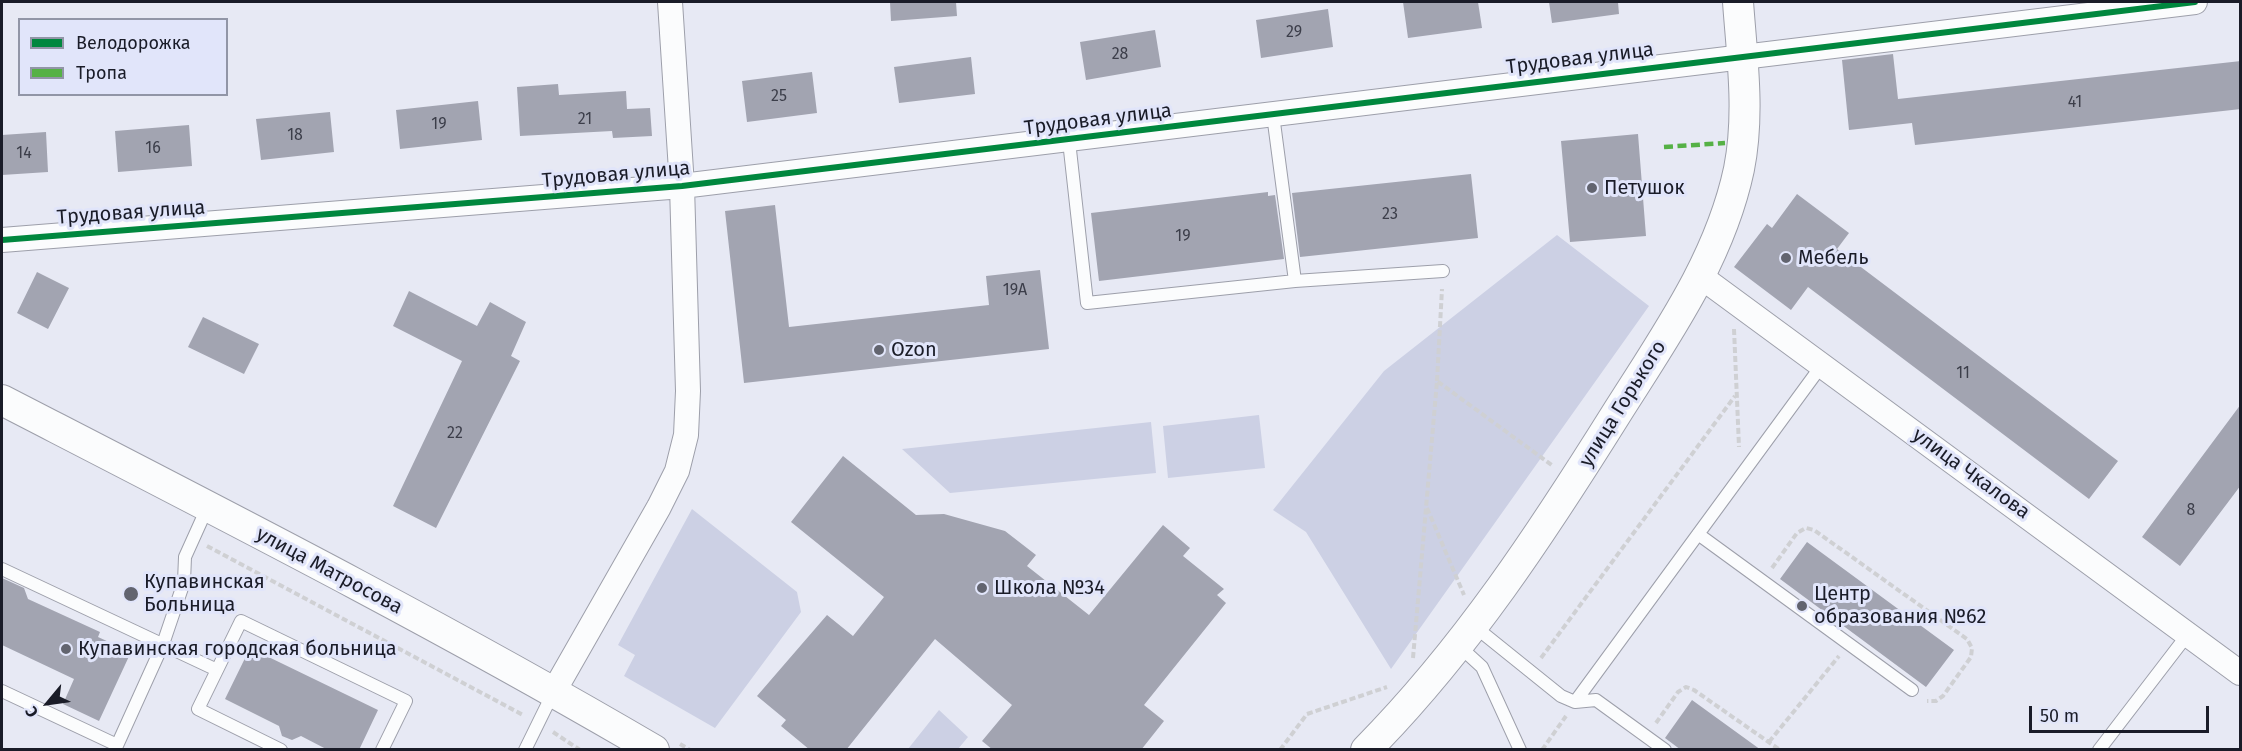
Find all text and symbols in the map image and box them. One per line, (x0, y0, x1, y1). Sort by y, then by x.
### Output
legend (18, 18, 228, 96)
house number: 29 (1286, 23, 1302, 43)
text: Велодорожка (76, 32, 191, 54)
street label: Трудовая улица (1505, 38, 1655, 80)
house number: 28 (1112, 45, 1128, 65)
text: Тропа (76, 62, 127, 84)
house number: 25 (771, 87, 787, 107)
house number: 41 (2068, 93, 2082, 113)
street label: Трудовая улица (1023, 99, 1173, 141)
house number: 21 (578, 110, 592, 130)
house number: 19 (431, 115, 447, 135)
house number: 18 (287, 126, 303, 146)
house number: 16 (145, 139, 161, 159)
house number: 14 (16, 144, 32, 164)
street label: Трудовая улица (541, 157, 691, 193)
place label: Петушок (1604, 176, 1685, 200)
marker: Петушок (1585, 181, 1599, 195)
street label: Трудовая улица (56, 196, 206, 230)
house number: 23 (1382, 205, 1398, 225)
house number: 19 (1175, 227, 1191, 247)
place label: Мебель (1798, 246, 1869, 270)
marker: Мебель (1779, 251, 1793, 265)
house number: 19А (1003, 281, 1027, 301)
street label: улица Горького (1574, 336, 1672, 472)
place label: Ozon (891, 338, 937, 362)
marker: Ozon (872, 343, 886, 357)
house number: 11 (1956, 364, 1970, 384)
street label: улица Чкалова (1908, 423, 2034, 525)
house number: 22 (447, 424, 463, 444)
house number: 8 (2187, 501, 2195, 521)
street label: улица Матросова (252, 522, 406, 620)
place label: Купавинская Больница (144, 570, 265, 617)
place label: Школа №34 (994, 576, 1105, 600)
marker: Школа №34 (975, 581, 989, 595)
place label: Центр образования №62 (1814, 582, 1986, 629)
marker: Купавинская Больница (122, 585, 140, 603)
marker: Центр образования №62 (1795, 599, 1809, 613)
place label: Купавинская городская больница (78, 637, 397, 661)
marker: Купавинская городская больница (59, 642, 73, 656)
north arrow (18, 673, 78, 733)
scale bar (2032, 694, 2212, 732)
text: С (21, 703, 42, 721)
text: 50 m (2040, 705, 2079, 727)

